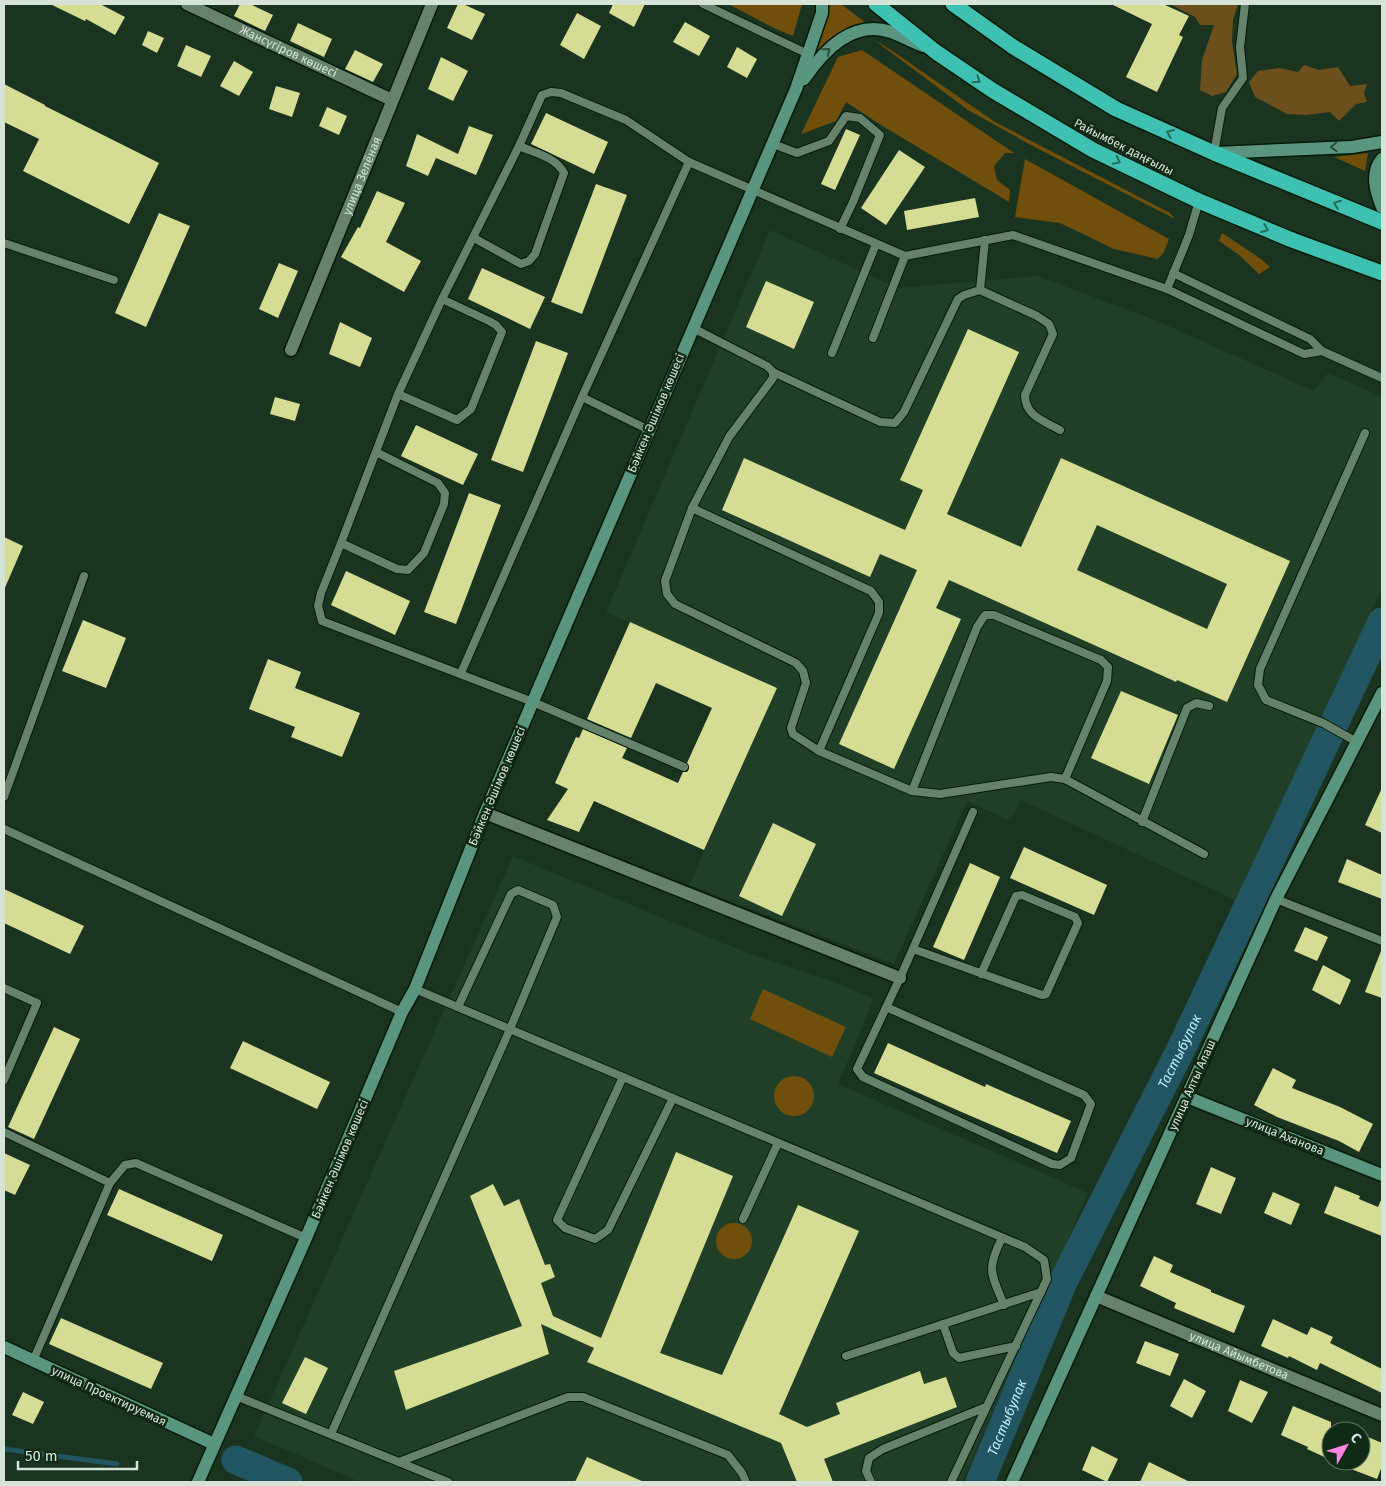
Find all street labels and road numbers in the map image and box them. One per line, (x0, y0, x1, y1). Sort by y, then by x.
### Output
street label: Жансүгіров көшесі (237, 23, 339, 80)
street label: Райымбек даңғылы (1072, 116, 1176, 178)
street label: улица Зелёная (340, 135, 384, 217)
street label: Бәйкен Әшімов көшесі (625, 351, 687, 475)
street label: Бәйкен Әшімов көшесі (466, 724, 528, 848)
street label: улица Алты Алаш (1166, 1038, 1218, 1132)
street label: Бәйкен Әшімов көшесі (309, 1097, 371, 1221)
street label: улица Аханова (1244, 1114, 1326, 1158)
street label: улица Айымбетова (1187, 1329, 1291, 1382)
street label: улица Проектируемая (49, 1363, 169, 1429)

